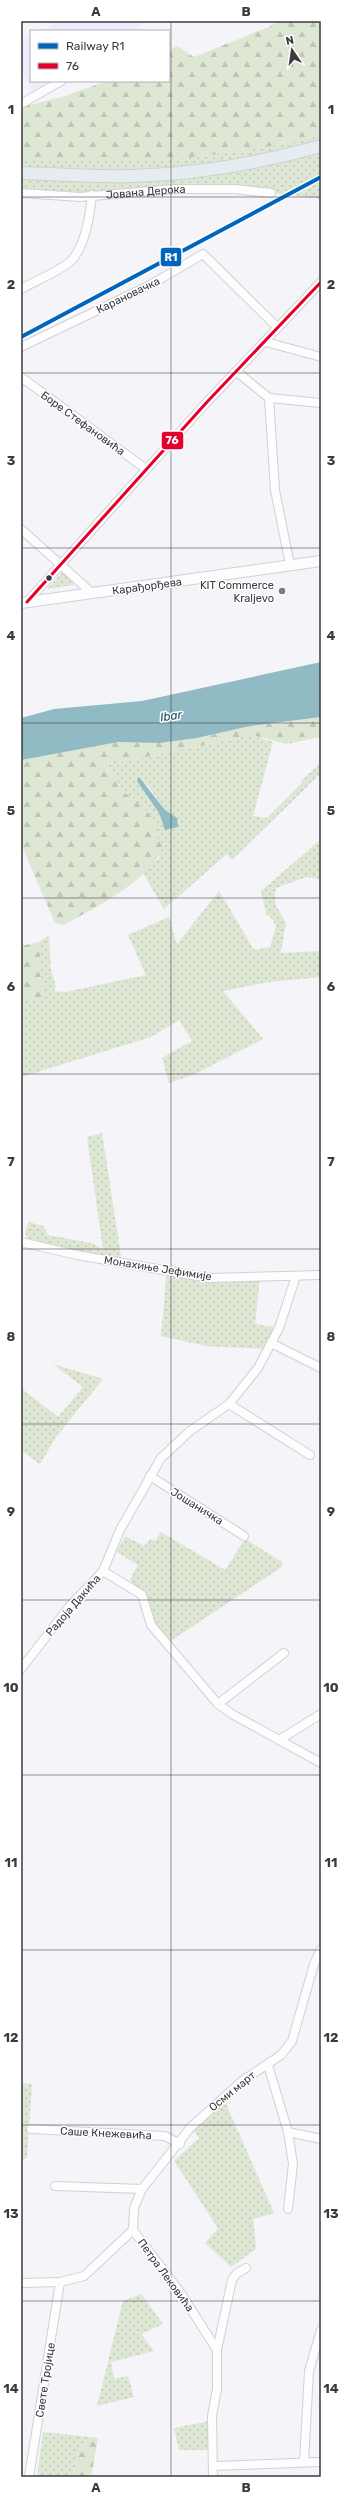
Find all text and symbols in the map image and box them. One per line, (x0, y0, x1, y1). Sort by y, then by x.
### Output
text: A (91, 4, 101, 19)
text: B (241, 4, 251, 19)
legend (30, 30, 170, 82)
north arrow (272, 30, 312, 70)
text: N (285, 34, 295, 48)
text: Railway R1 (66, 39, 124, 53)
text: 76 (66, 59, 79, 73)
text: 1 (8, 102, 14, 117)
text: 1 (328, 102, 334, 117)
street label: Јована Дерока (105, 183, 185, 202)
line badge: R1 (160, 247, 182, 267)
text: R1 (164, 251, 178, 264)
street label: Карановачка (94, 274, 162, 316)
text: 2 (7, 277, 15, 292)
text: 2 (327, 277, 335, 292)
street label: Боре Стефановића (38, 389, 127, 458)
line badge: 76 (161, 431, 184, 450)
text: 76 (165, 434, 179, 447)
text: 3 (7, 453, 16, 468)
text: 3 (327, 453, 336, 468)
unlabelled marker (44, 573, 54, 583)
street label: Карађорђева (111, 575, 183, 598)
place label: KIT Commerce Kraljevo (200, 579, 274, 605)
marker: KIT Commerce Kraljevo (277, 586, 287, 596)
text: 4 (7, 628, 16, 643)
text: 4 (327, 628, 336, 643)
water label: Ibar (159, 707, 183, 724)
text: 5 (7, 803, 15, 818)
text: 5 (327, 803, 335, 818)
text: 6 (7, 979, 16, 994)
text: 6 (327, 979, 336, 994)
text: 7 (7, 1154, 15, 1169)
text: 7 (327, 1154, 335, 1169)
street label: Монахиње Јефимије (103, 1254, 213, 1283)
text: 8 (7, 1329, 16, 1344)
text: 8 (327, 1329, 336, 1344)
street label: Јошаничка (168, 1485, 225, 1528)
text: 9 (7, 1504, 15, 1519)
text: 9 (327, 1504, 335, 1519)
street label: Радоја Дакића (43, 1572, 104, 1639)
text: 10 (3, 1680, 19, 1695)
text: 10 (323, 1680, 339, 1695)
text: 11 (5, 1855, 17, 1870)
text: 11 (325, 1855, 337, 1870)
text: 12 (4, 2030, 18, 2045)
text: 12 (324, 2030, 338, 2045)
street label: Осми март (206, 2068, 259, 2114)
street label: Саше Кнежевића (60, 2125, 152, 2142)
text: 13 (3, 2206, 19, 2221)
text: 13 (323, 2206, 339, 2221)
street label: Петра Лековића (135, 2236, 196, 2314)
street label: Свете Тројице (33, 2342, 58, 2419)
text: 14 (3, 2381, 19, 2396)
text: 14 (323, 2381, 339, 2396)
text: A (91, 2480, 101, 2495)
text: B (241, 2480, 251, 2495)

